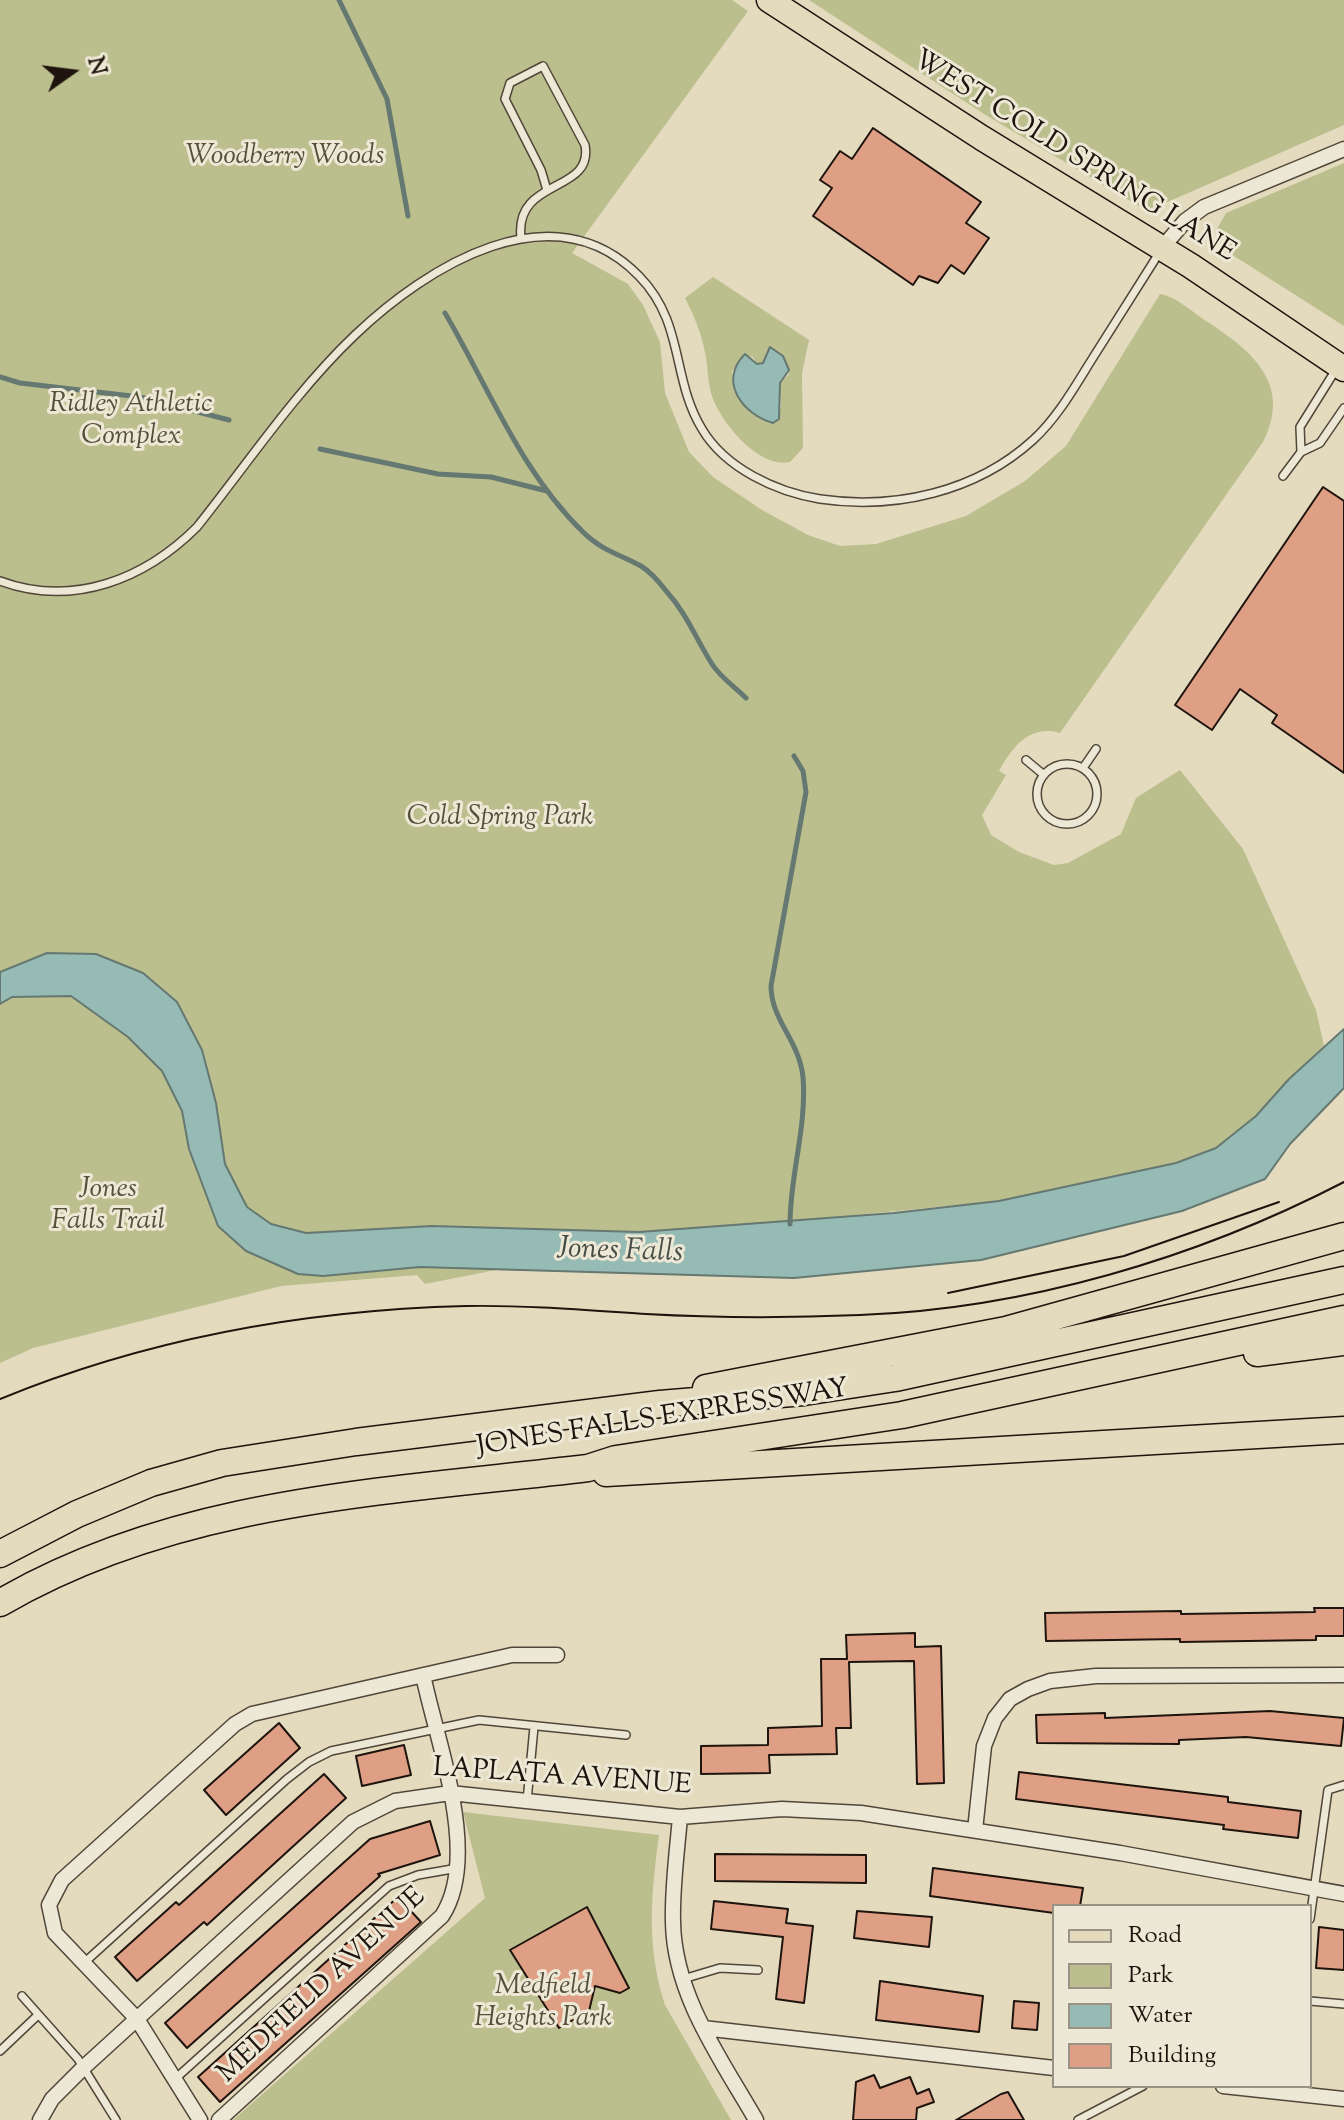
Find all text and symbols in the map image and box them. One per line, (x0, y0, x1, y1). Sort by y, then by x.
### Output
north arrow (32, 32, 112, 112)
street label: WEST COLD SPRING LANE (906, 45, 1240, 271)
text: N (78, 54, 113, 79)
park label: Woodberry Woods (186, 141, 384, 175)
park label: Ridley Athletic Complex (49, 389, 213, 455)
park label: Cold Spring Park (407, 802, 593, 836)
park label: Jones Falls Trail (51, 1174, 165, 1240)
water label: Jones Falls (556, 1233, 684, 1273)
street label: JONES FALLS EXPRESSWAY (475, 1374, 851, 1466)
street label: LAPLATA AVENUE (432, 1753, 692, 1805)
street label: MEDFIELD AVENUE (212, 1882, 434, 2092)
legend (1052, 1904, 1312, 2088)
text: Road (1128, 1919, 1182, 1953)
text: Park (1128, 1959, 1174, 1993)
park label: Medfield Heights Park (474, 1971, 612, 2037)
text: Water (1128, 1999, 1192, 2033)
text: Building (1128, 2039, 1216, 2073)

